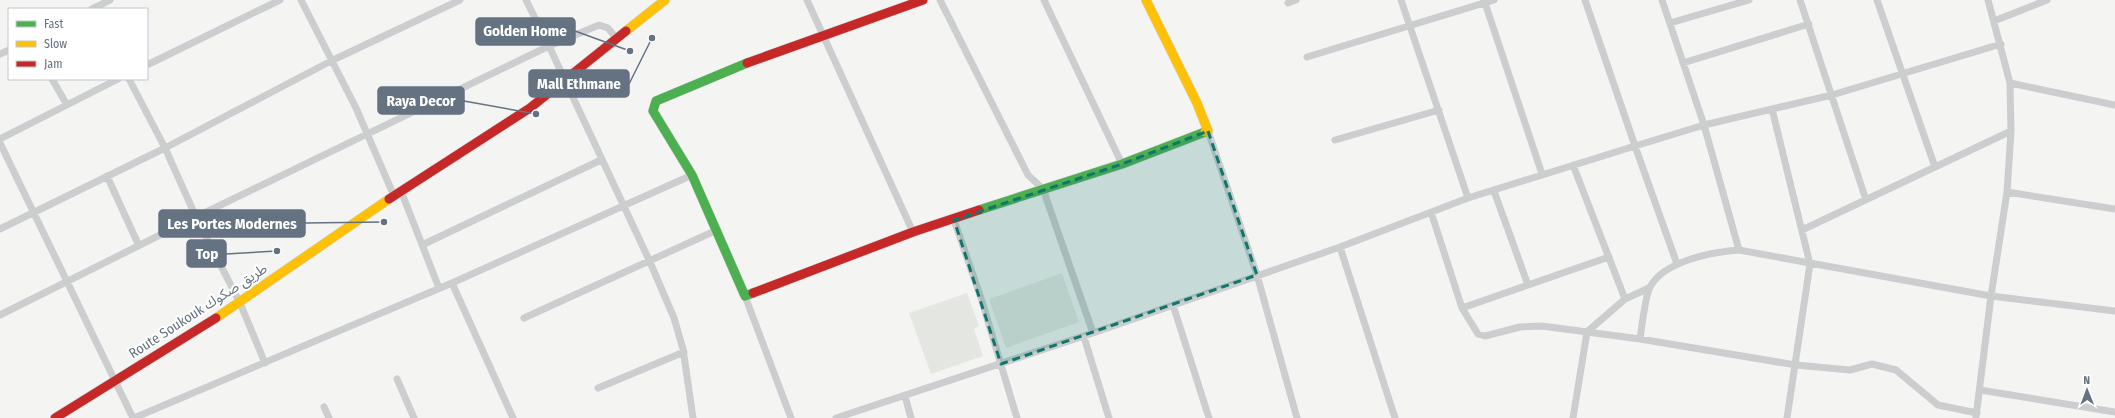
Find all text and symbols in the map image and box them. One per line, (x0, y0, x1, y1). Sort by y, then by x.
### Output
legend (8, 8, 148, 80)
text: Fast (44, 17, 63, 31)
callout: Golden Home (476, 18, 575, 45)
text: Golden Home (483, 22, 567, 40)
text: Slow (44, 37, 67, 51)
text: Jam (44, 57, 62, 71)
callout: Mall Ethmane (529, 70, 629, 97)
text: Mall Ethmane (537, 75, 621, 93)
callout: Raya Decor (378, 87, 464, 114)
text: Raya Decor (386, 92, 456, 110)
callout: Les Portes Modernes (159, 210, 305, 237)
text: Les Portes Modernes (167, 215, 297, 233)
callout: Top (187, 240, 226, 267)
text: Top (196, 245, 218, 263)
street label: Route Soukouk طريق صكوك (126, 260, 271, 363)
north arrow (2067, 370, 2107, 410)
text: N (2083, 374, 2090, 387)

